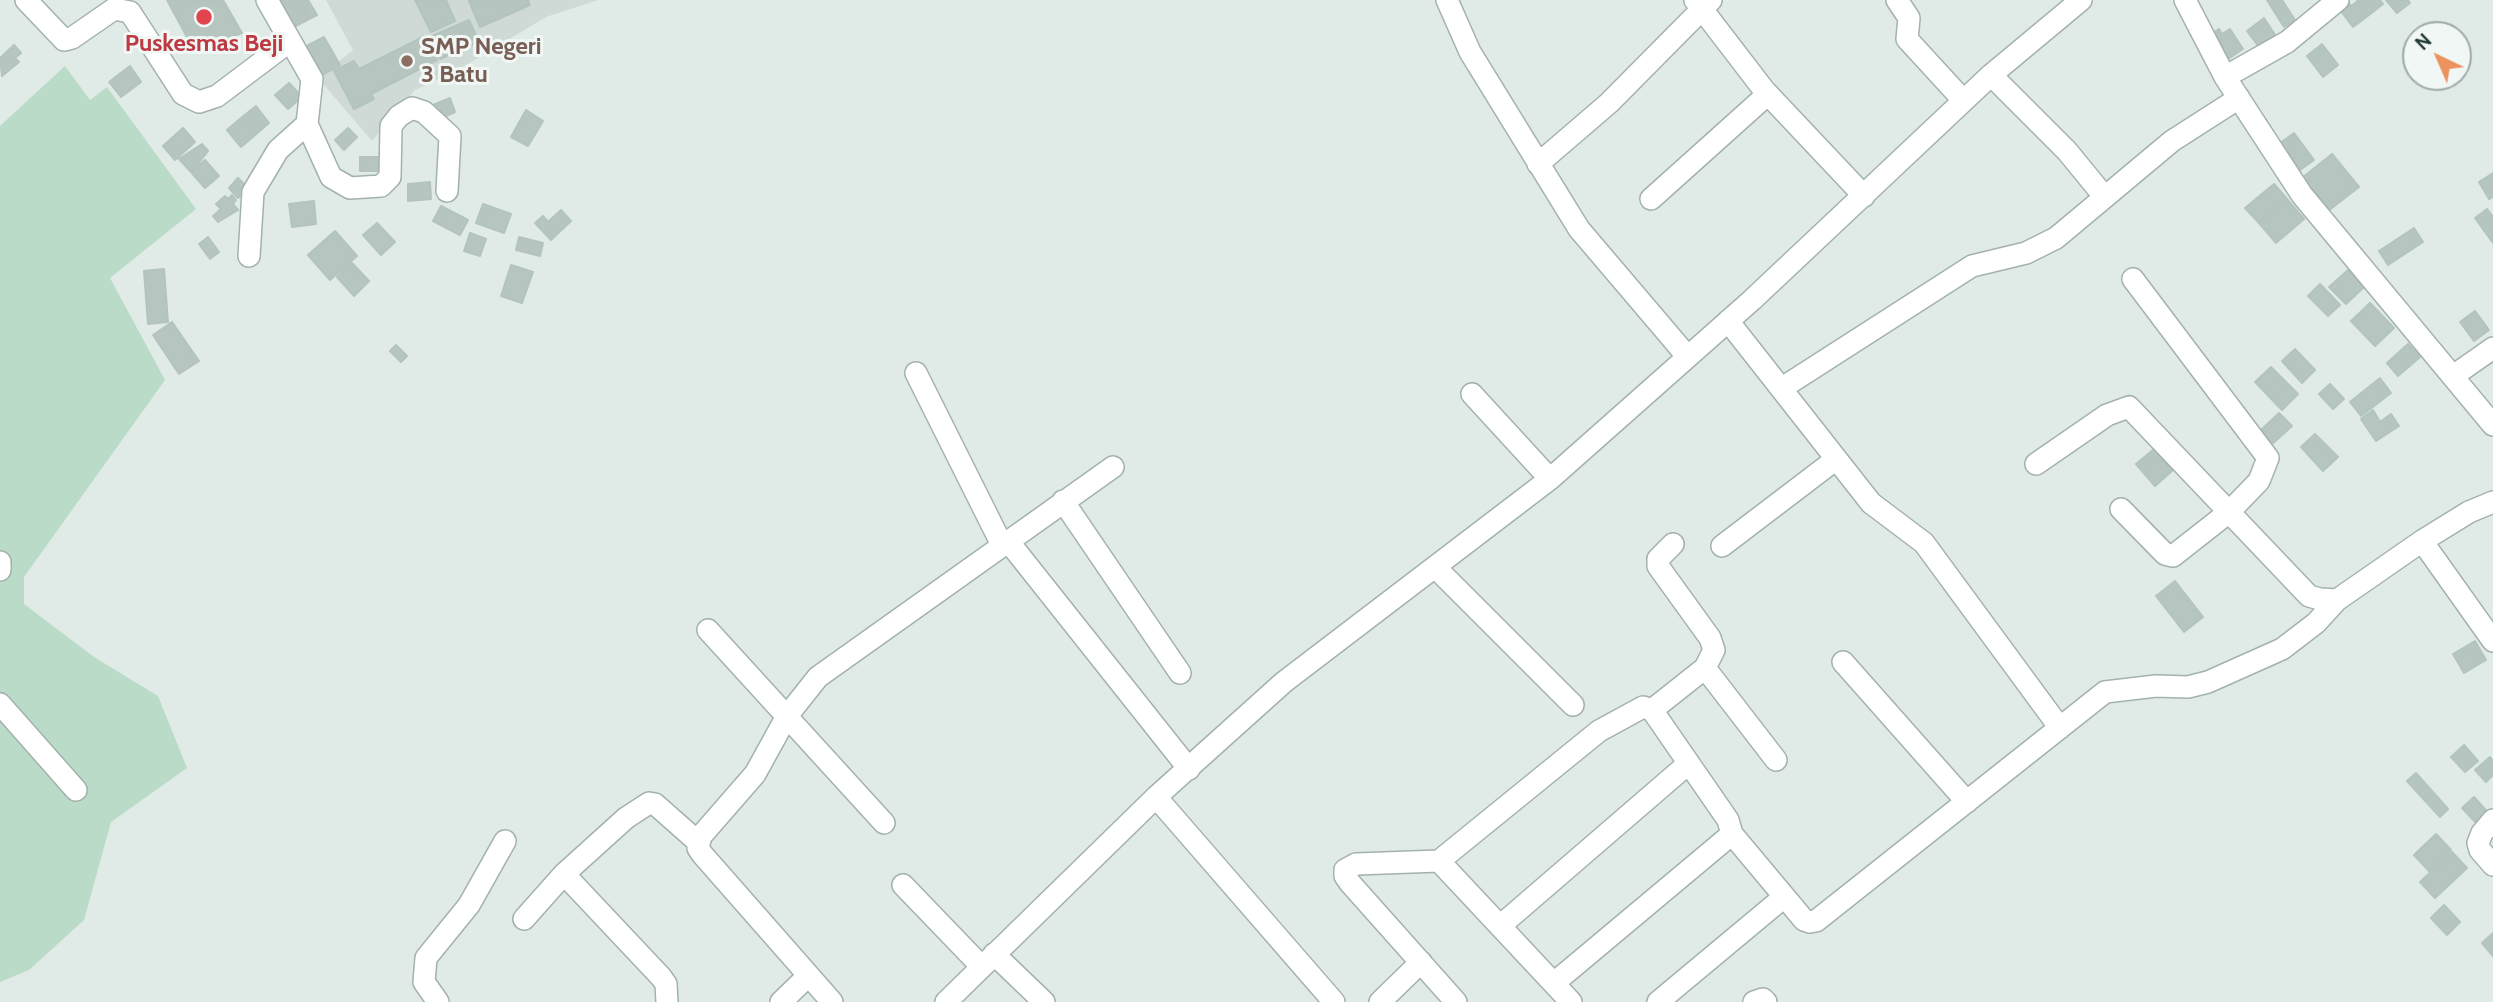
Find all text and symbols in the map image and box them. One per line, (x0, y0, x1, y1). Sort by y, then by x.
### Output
marker: Puskesmas Beji (194, 7, 214, 27)
north arrow (2402, 21, 2472, 91)
text: N (2411, 29, 2436, 55)
place label: Puskesmas Beji (125, 30, 283, 58)
place label: SMP Negeri 3 Batu (421, 33, 541, 89)
marker: SMP Negeri 3 Batu (399, 53, 415, 69)

